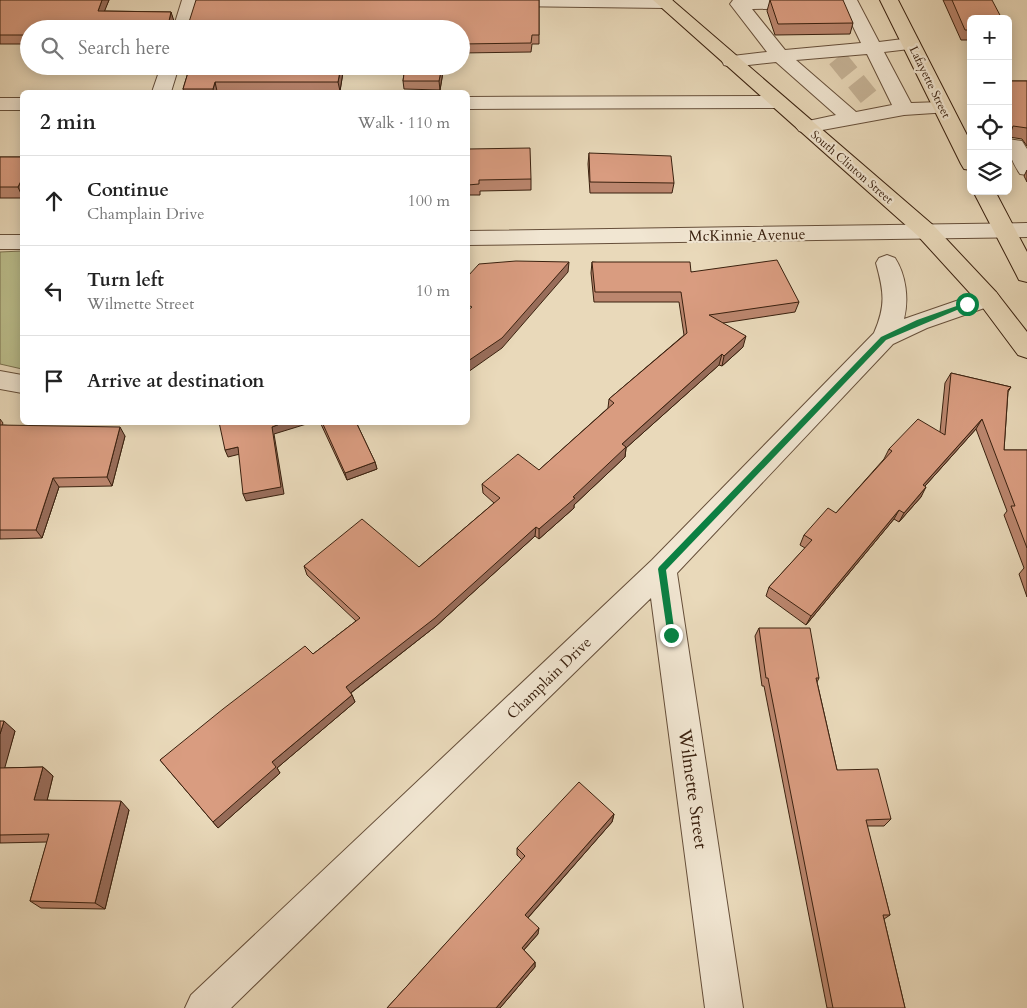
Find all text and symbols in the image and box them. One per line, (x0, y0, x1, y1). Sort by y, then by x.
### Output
map controls (967, 15, 1012, 195)
button: + (967, 15, 1012, 60)
search box (20, 20, 470, 75)
icon: search (38, 34, 66, 62)
text: Search here (78, 35, 170, 61)
street label: Lafayette Street (906, 43, 954, 121)
button: − (967, 60, 1012, 105)
button: locate (967, 105, 1012, 150)
text: 2 min (40, 108, 96, 137)
text: Walk · 110 m (358, 112, 450, 134)
street label: South Clinton Street (807, 127, 897, 207)
button: layers (967, 150, 1012, 195)
text: Continue (87, 177, 169, 203)
icon: ahead (40, 187, 68, 215)
text: 100 m (408, 190, 450, 212)
text: Champlain Drive (87, 203, 205, 225)
street label: McKinnie Avenue (688, 224, 806, 246)
text: Turn left (87, 267, 164, 293)
icon: left (40, 277, 68, 305)
text: 10 m (416, 280, 450, 302)
text: Wilmette Street (87, 293, 194, 315)
route start (956, 293, 979, 316)
icon: arrive (40, 367, 68, 395)
text: Arrive at destination (87, 368, 264, 394)
route end (660, 624, 683, 647)
street label: Champlain Drive (502, 632, 596, 723)
street label: Wilmette Street (672, 727, 713, 851)

